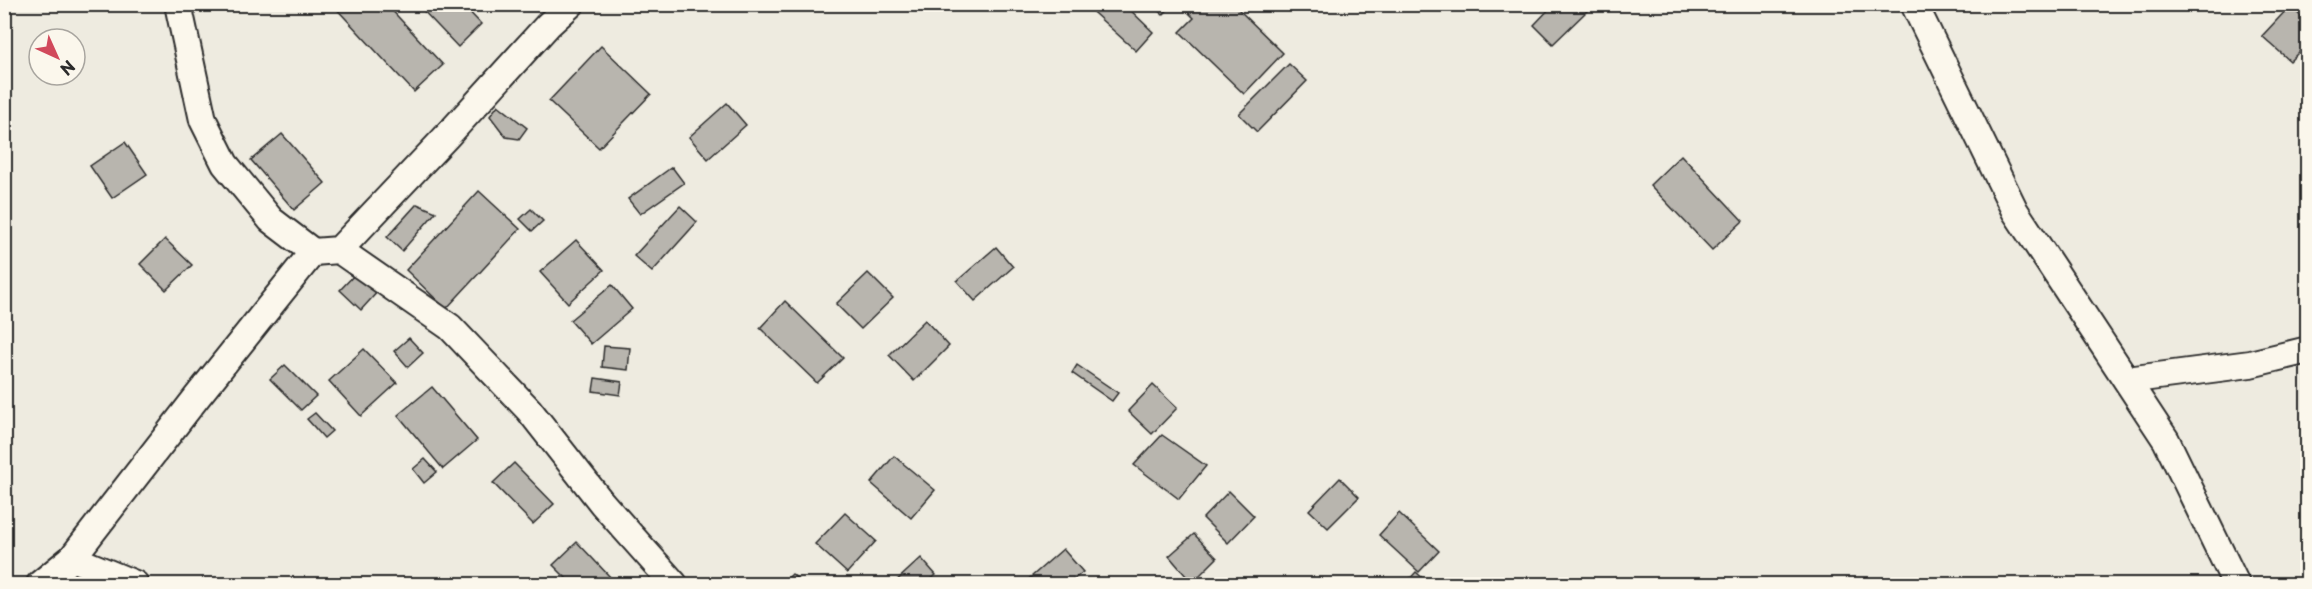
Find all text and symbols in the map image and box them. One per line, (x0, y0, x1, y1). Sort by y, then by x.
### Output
north arrow (27, 27, 87, 87)
text: N (55, 55, 81, 81)

